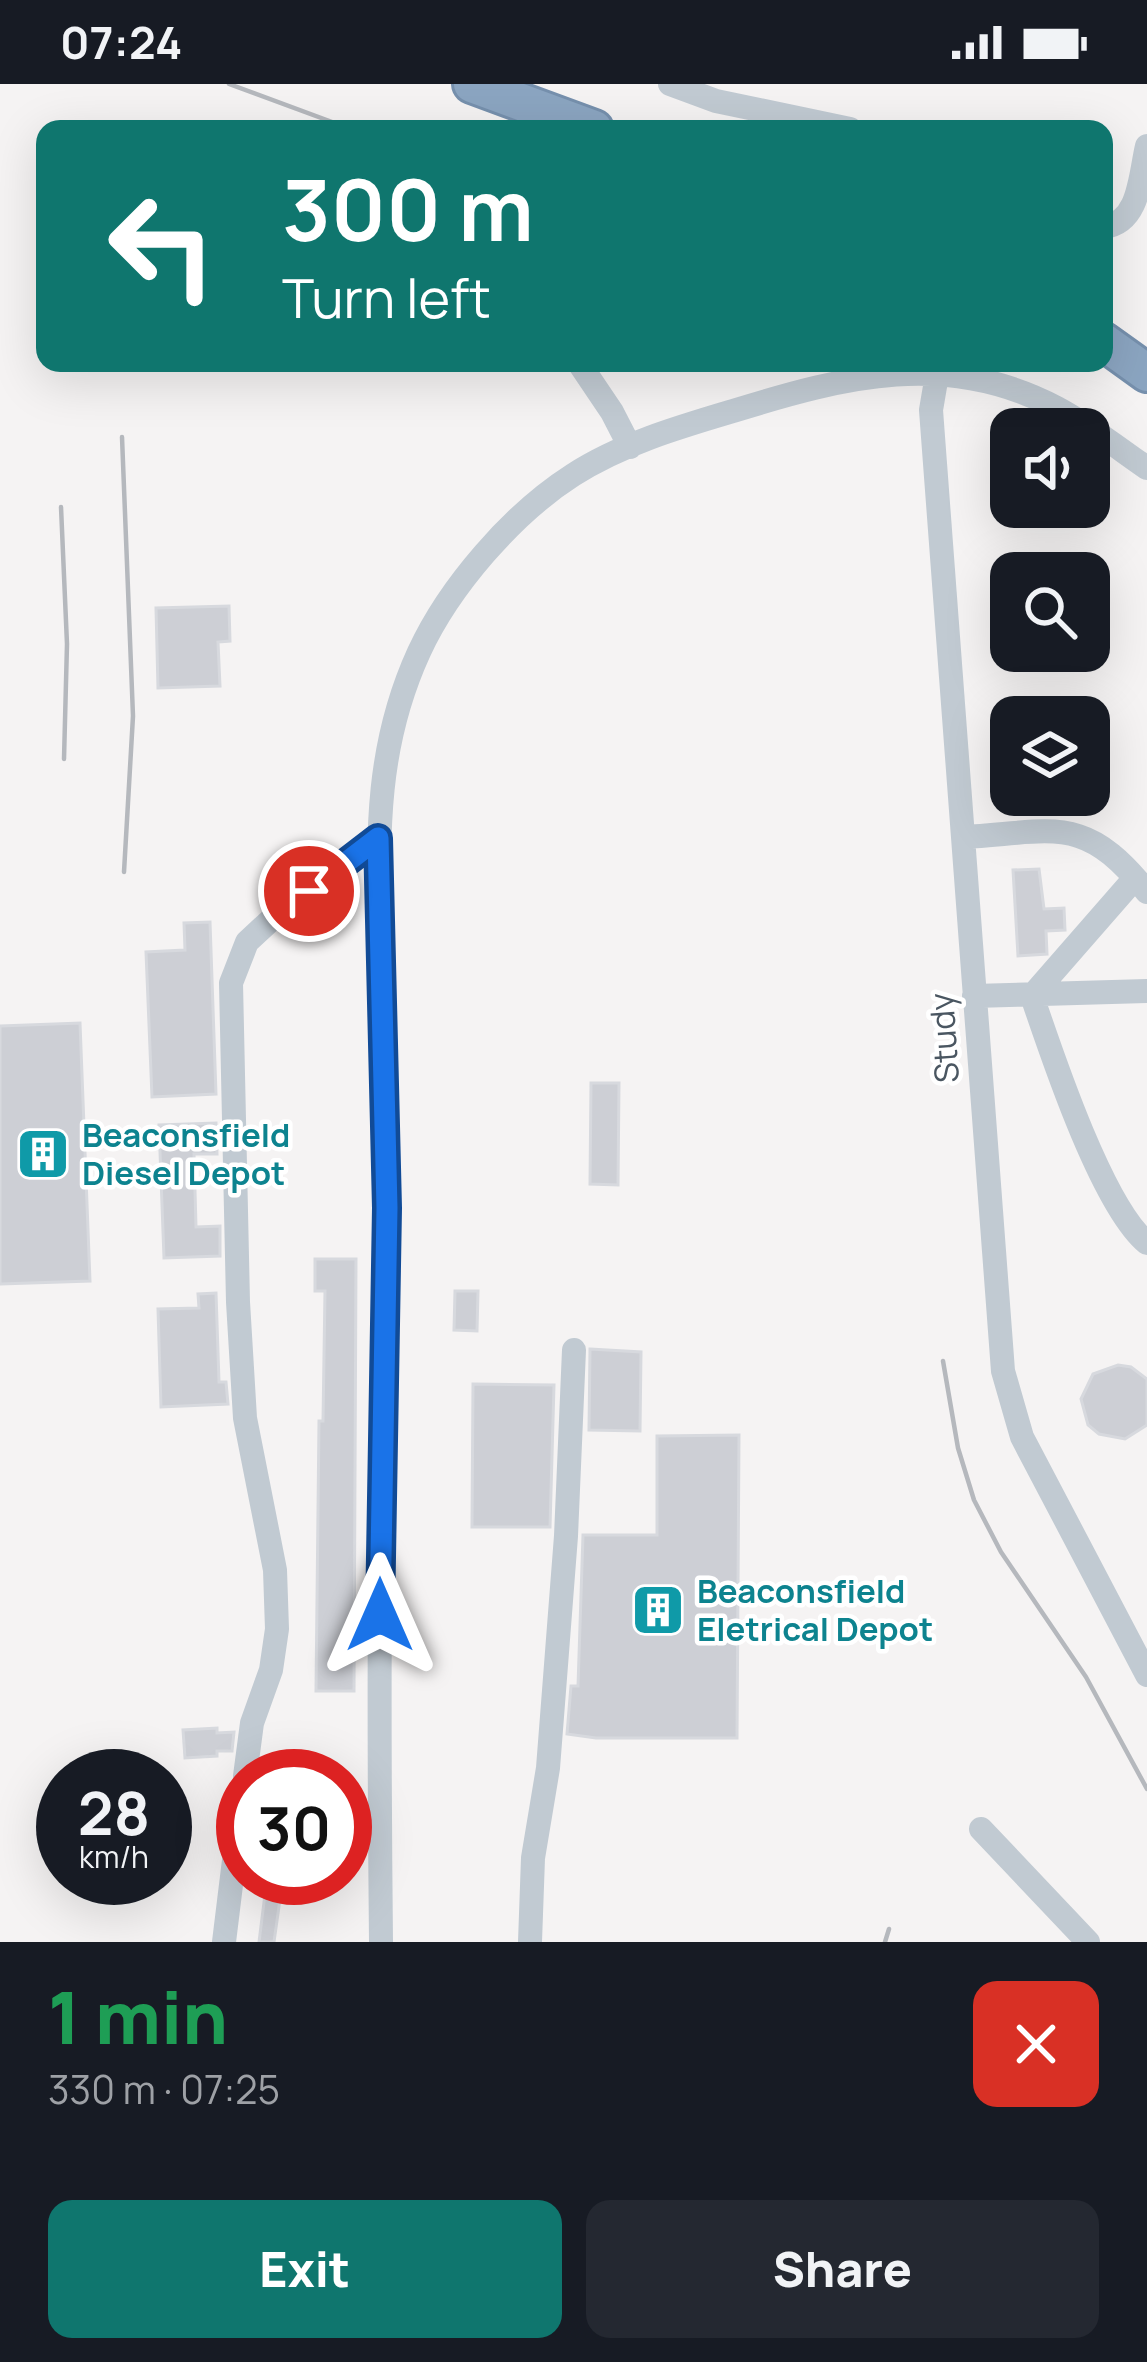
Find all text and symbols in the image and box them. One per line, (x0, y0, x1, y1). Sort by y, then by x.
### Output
text: 07:24 (60, 11, 182, 73)
text: 300 m (282, 151, 534, 266)
icon: left (84, 168, 240, 324)
text: Turn left (282, 260, 491, 334)
map controls (990, 408, 1110, 816)
button: sound (990, 408, 1110, 528)
button: search (990, 552, 1110, 672)
button: layers (990, 696, 1110, 816)
pin (258, 840, 360, 942)
icon: arrive (276, 858, 342, 924)
street label: Study (918, 992, 969, 1085)
place label: Beaconsfield Diesel Depot (82, 1112, 290, 1195)
building icon: Beaconsfield Diesel Depot (15, 1126, 71, 1182)
position arrow (317, 1552, 443, 1678)
place label: Beaconsfield Eletrical Depot (697, 1568, 933, 1651)
building icon: Beaconsfield Eletrical Depot (630, 1582, 686, 1638)
speed limit sign: 30 (216, 1749, 372, 1905)
text: 28 (78, 1771, 150, 1853)
text: km/h (79, 1836, 149, 1877)
text: 1 min (48, 1967, 228, 2066)
button: close (973, 1981, 1099, 2107)
text: 330 m · 07:25 (48, 2062, 280, 2116)
button: Exit (48, 2200, 562, 2338)
button: Share (586, 2200, 1099, 2338)

